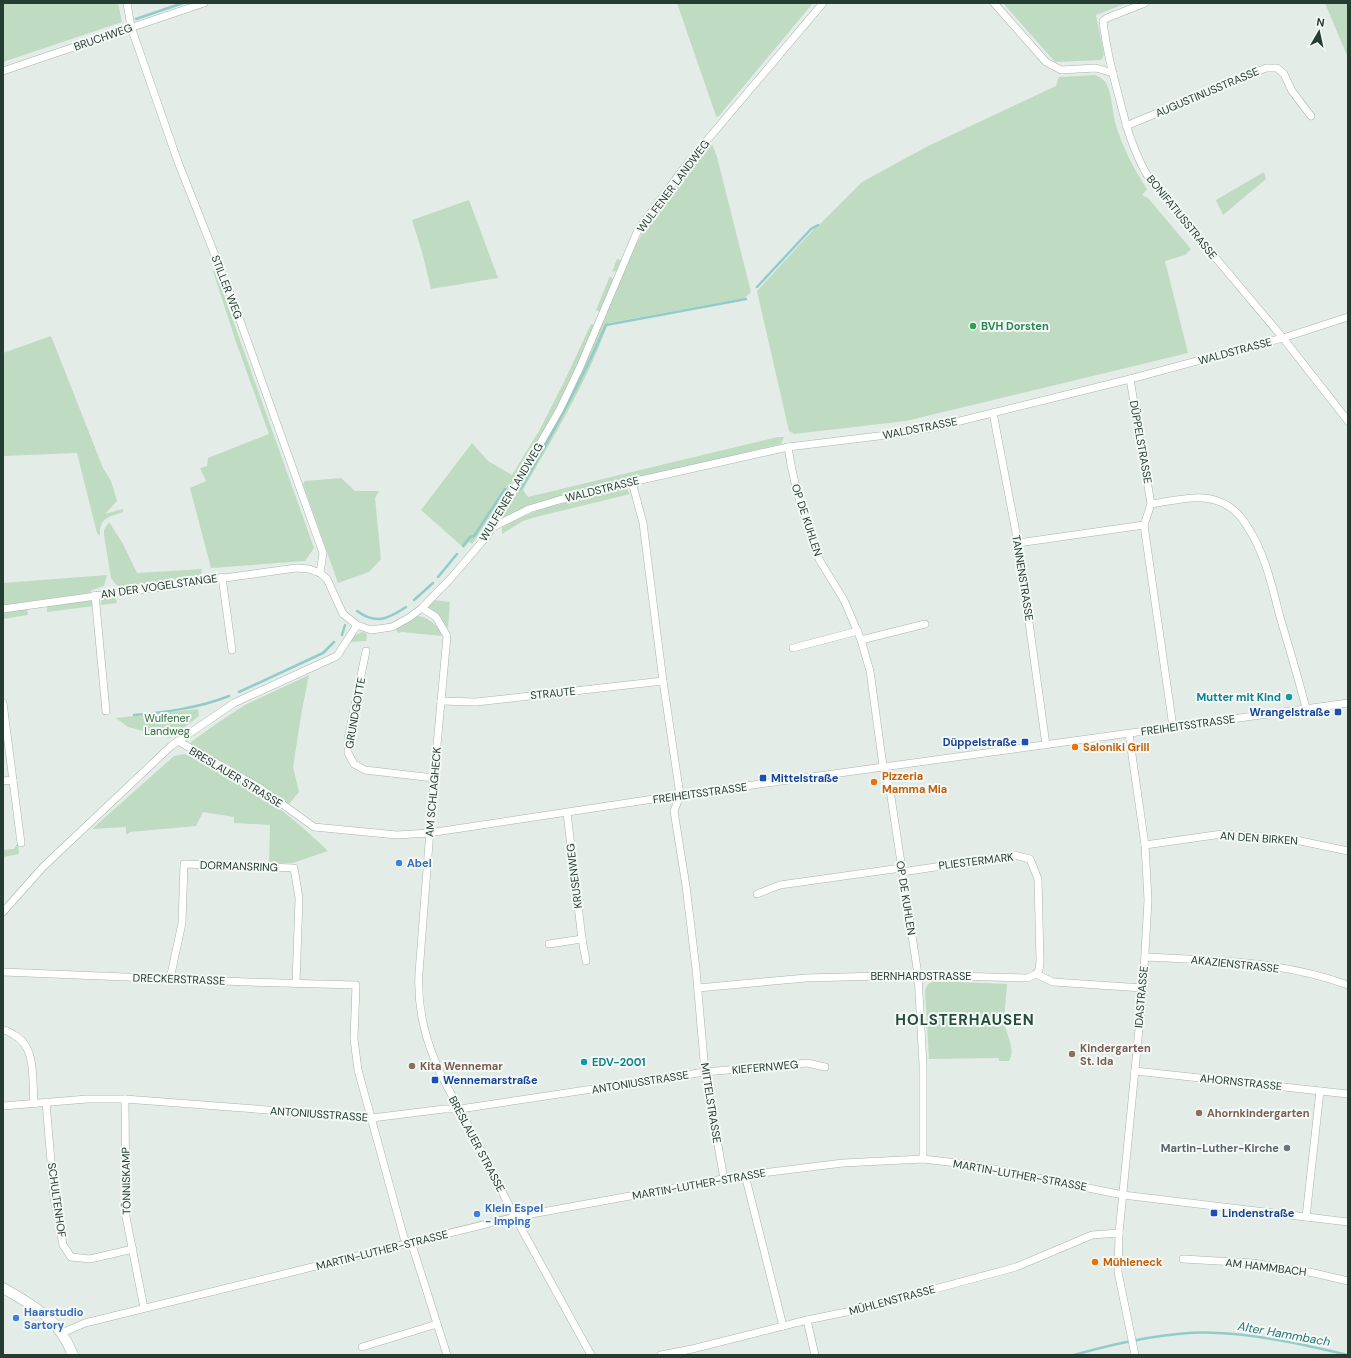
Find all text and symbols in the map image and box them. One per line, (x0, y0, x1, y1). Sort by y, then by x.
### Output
north arrow (1299, 12, 1339, 52)
text: N (1316, 15, 1326, 30)
street label: BRUCHWEG (72, 20, 134, 54)
street label: AUGUSTINUSSTRASSE (1153, 64, 1261, 120)
street label: WULFENER LANDWEG (634, 137, 712, 235)
street label: BONIFATIUSSTRASSE (1144, 172, 1220, 262)
street label: STILLER WEG (208, 253, 246, 321)
place label: BVH Dorsten (981, 319, 1049, 333)
marker: BVH Dorsten (968, 321, 978, 331)
street label: WALDSTRASSE (1197, 334, 1273, 368)
street label: DÜPPELSTRASSE (1127, 399, 1155, 485)
street label: WALDSTRASSE (881, 414, 959, 442)
street label: WULFENER LANDWEG (476, 440, 546, 544)
street label: WALDSTRASSE (564, 473, 640, 505)
street label: OP DE KUHLEN (789, 482, 825, 558)
street label: TANNENSTRASSE (1009, 534, 1037, 622)
street label: AN DER VOGELSTANGE (100, 571, 218, 601)
street label: GRUNDGOTTE (342, 676, 368, 750)
street label: STRAUTE (530, 684, 576, 702)
place label: Mutter mit Kind (1196, 690, 1281, 704)
marker: Mutter mit Kind (1284, 692, 1294, 702)
place label: Wrangelstraße (1249, 705, 1330, 719)
marker: Wrangelstraße (1333, 707, 1343, 717)
park label: Wulfener Landweg (144, 711, 190, 738)
street label: FREIHEITSSTRASSE (1140, 711, 1236, 739)
place label: Düppelstraße (943, 735, 1017, 749)
marker: Düppelstraße (1020, 737, 1030, 747)
place label: Saloniki Grill (1083, 740, 1150, 754)
marker: Saloniki Grill (1070, 742, 1080, 752)
street label: BRESLAUER STRASSE (187, 744, 285, 810)
street label: AM SCHLAGHECK (422, 746, 444, 838)
place label: Pizzeria Mamma Mia (882, 769, 947, 796)
place label: Mittelstraße (771, 771, 839, 785)
marker: Mittelstraße (758, 773, 768, 783)
marker: Pizzeria Mamma Mia (869, 777, 879, 787)
street label: FREIHEITSSTRASSE (652, 779, 748, 807)
street label: AN DEN BIRKEN (1220, 828, 1298, 848)
street label: KRUSENWEG (563, 843, 585, 909)
street label: PLIESTERMARK (938, 849, 1015, 873)
place label: Abel (407, 856, 432, 870)
street label: DORMANSRING (200, 858, 278, 874)
marker: Abel (394, 858, 404, 868)
street label: OP DE KUHLEN (893, 860, 919, 936)
street label: AKAZIENSTRASSE (1190, 952, 1280, 976)
street label: IDASTRASSE (1131, 965, 1151, 1029)
street label: BERNHARDSTRASSE (870, 969, 972, 983)
street label: DRECKERSTRASSE (133, 970, 225, 988)
district label: HOLSTERHAUSEN (895, 1010, 1035, 1030)
place label: Kindergarten St. Ida (1080, 1041, 1151, 1068)
marker: Kindergarten St. Ida (1067, 1049, 1077, 1059)
place label: EDV-2001 (592, 1055, 645, 1069)
marker: EDV-2001 (579, 1057, 589, 1067)
street label: KIEFERNWEG (731, 1057, 799, 1077)
place label: Kita Wennemar (420, 1059, 503, 1073)
marker: Kita Wennemar (407, 1061, 417, 1071)
street label: MITTELSTRASSE (698, 1062, 724, 1144)
street label: ANTONIUSSTRASSE (590, 1067, 690, 1097)
street label: AHORNSTRASSE (1199, 1071, 1283, 1093)
place label: Wennemarstraße (443, 1073, 538, 1087)
marker: Wennemarstraße (430, 1075, 440, 1085)
street label: BRESLAUER STRASSE (446, 1094, 508, 1194)
street label: ANTONIUSSTRASSE (270, 1104, 368, 1124)
place label: Ahornkindergarten (1207, 1106, 1310, 1120)
marker: Ahornkindergarten (1194, 1108, 1204, 1118)
place label: Martin-Luther-Kirche (1161, 1141, 1279, 1155)
marker: Martin-Luther-Kirche (1282, 1143, 1292, 1153)
street label: TÖNNISKAMP (118, 1147, 134, 1215)
street label: MARTIN-LUTHER-STRASSE (952, 1156, 1088, 1194)
street label: SCHULTENHOF (45, 1162, 69, 1238)
street label: MARTIN-LUTHER-STRASSE (631, 1165, 767, 1203)
place label: Klein Espel - Imping (485, 1201, 543, 1228)
place label: Lindenstraße (1222, 1206, 1295, 1220)
marker: Lindenstraße (1209, 1208, 1219, 1218)
marker: Klein Espel - Imping (472, 1209, 482, 1219)
street label: MARTIN-LUTHER-STRASSE (315, 1227, 449, 1273)
place label: Mühleneck (1103, 1255, 1163, 1269)
street label: AM HAMMBACH (1225, 1255, 1307, 1279)
marker: Mühleneck (1090, 1257, 1100, 1267)
street label: MÜHLENSTRASSE (847, 1282, 937, 1318)
place label: Haarstudio Sartory (24, 1305, 84, 1332)
marker: Haarstudio Sartory (11, 1313, 21, 1323)
water label: Alter Hammbach (1236, 1318, 1332, 1350)

